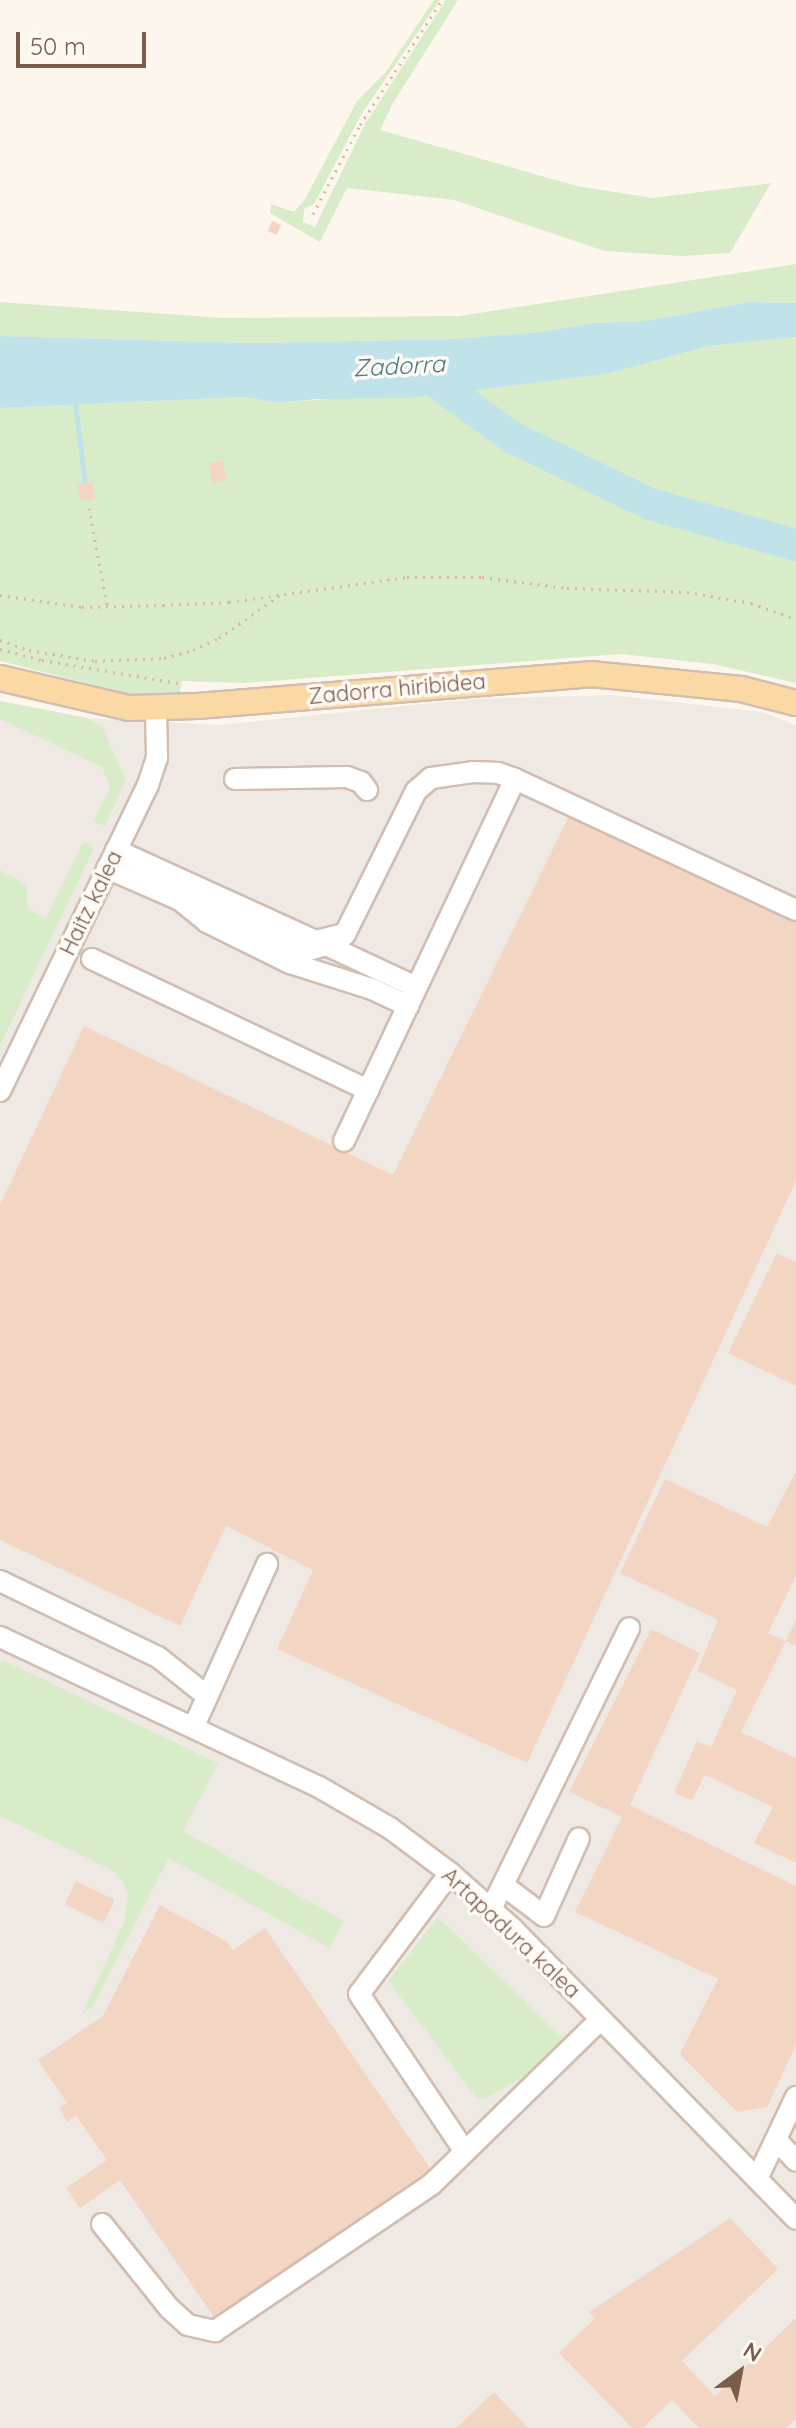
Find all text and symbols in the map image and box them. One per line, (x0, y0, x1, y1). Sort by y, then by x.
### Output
scale bar (20, 16, 150, 66)
text: 50 m (30, 31, 86, 61)
water label: Zadorra (352, 349, 446, 383)
street label: Zadorra hiribidea (307, 668, 487, 710)
street label: Haitz kalea (54, 846, 128, 960)
street label: Artapadura kalea (436, 1862, 586, 2004)
north arrow (700, 2332, 780, 2412)
text: N (738, 2335, 767, 2368)

